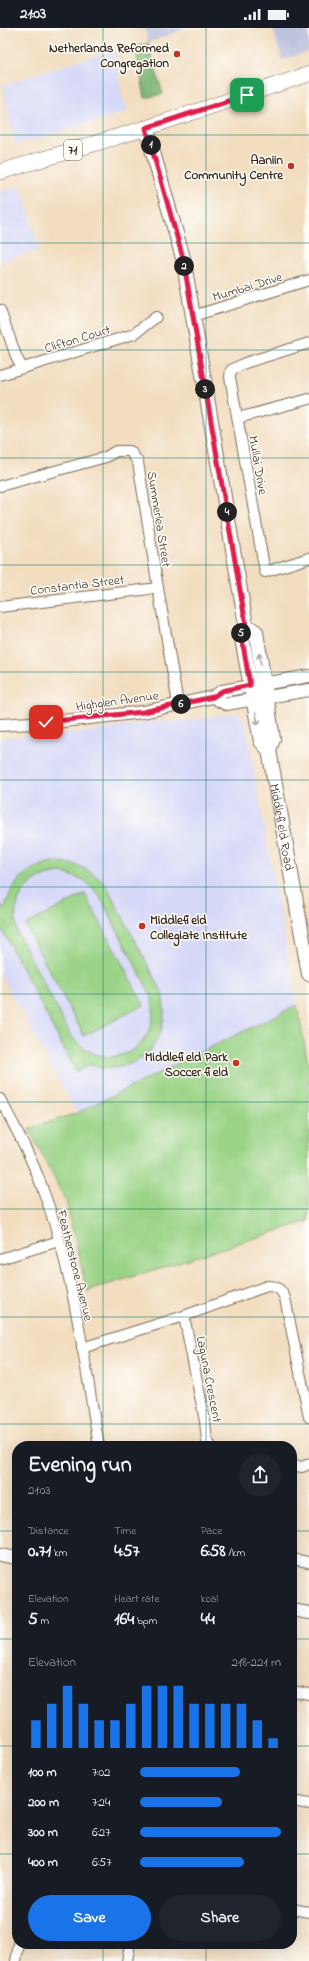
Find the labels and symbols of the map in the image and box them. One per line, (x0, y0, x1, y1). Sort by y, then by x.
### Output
place label: Netherlands Reformed Congregation (49, 39, 170, 75)
marker: Netherlands Reformed Congregation (172, 49, 182, 59)
pin (230, 78, 264, 112)
pin: 1 (141, 135, 161, 155)
road number: 71 (64, 140, 82, 160)
place label: Aaniin Community Centre (184, 151, 284, 187)
marker: Aaniin Community Centre (286, 161, 296, 171)
pin: 2 (174, 256, 194, 276)
street label: Mumbai Drive (210, 268, 285, 307)
street label: Clifton Court (42, 320, 113, 358)
pin: 3 (195, 379, 215, 399)
street label: Mullai Drive (243, 434, 272, 496)
street label: Summerlea Street (142, 470, 176, 569)
pin: 4 (217, 502, 237, 522)
street label: Constantia Street (29, 570, 126, 601)
pin: 5 (231, 623, 251, 643)
one-way arrow (256, 653, 264, 666)
street label: Highglen Avenue (75, 686, 160, 718)
pin: 6 (171, 694, 191, 714)
pin (29, 705, 63, 739)
one-way arrow (253, 713, 261, 726)
street label: Middlefield Road (264, 782, 298, 873)
place label: Middlefield Collegiate Institute (150, 911, 248, 947)
marker: Middlefield Collegiate Institute (137, 921, 147, 931)
place label: Middlefield Park Soccer field (145, 1048, 229, 1082)
marker: Middlefield Park Soccer field (231, 1058, 241, 1068)
street label: Featherstone Avenue (51, 1207, 98, 1323)
street label: Laguna Crescent (190, 1334, 226, 1425)

